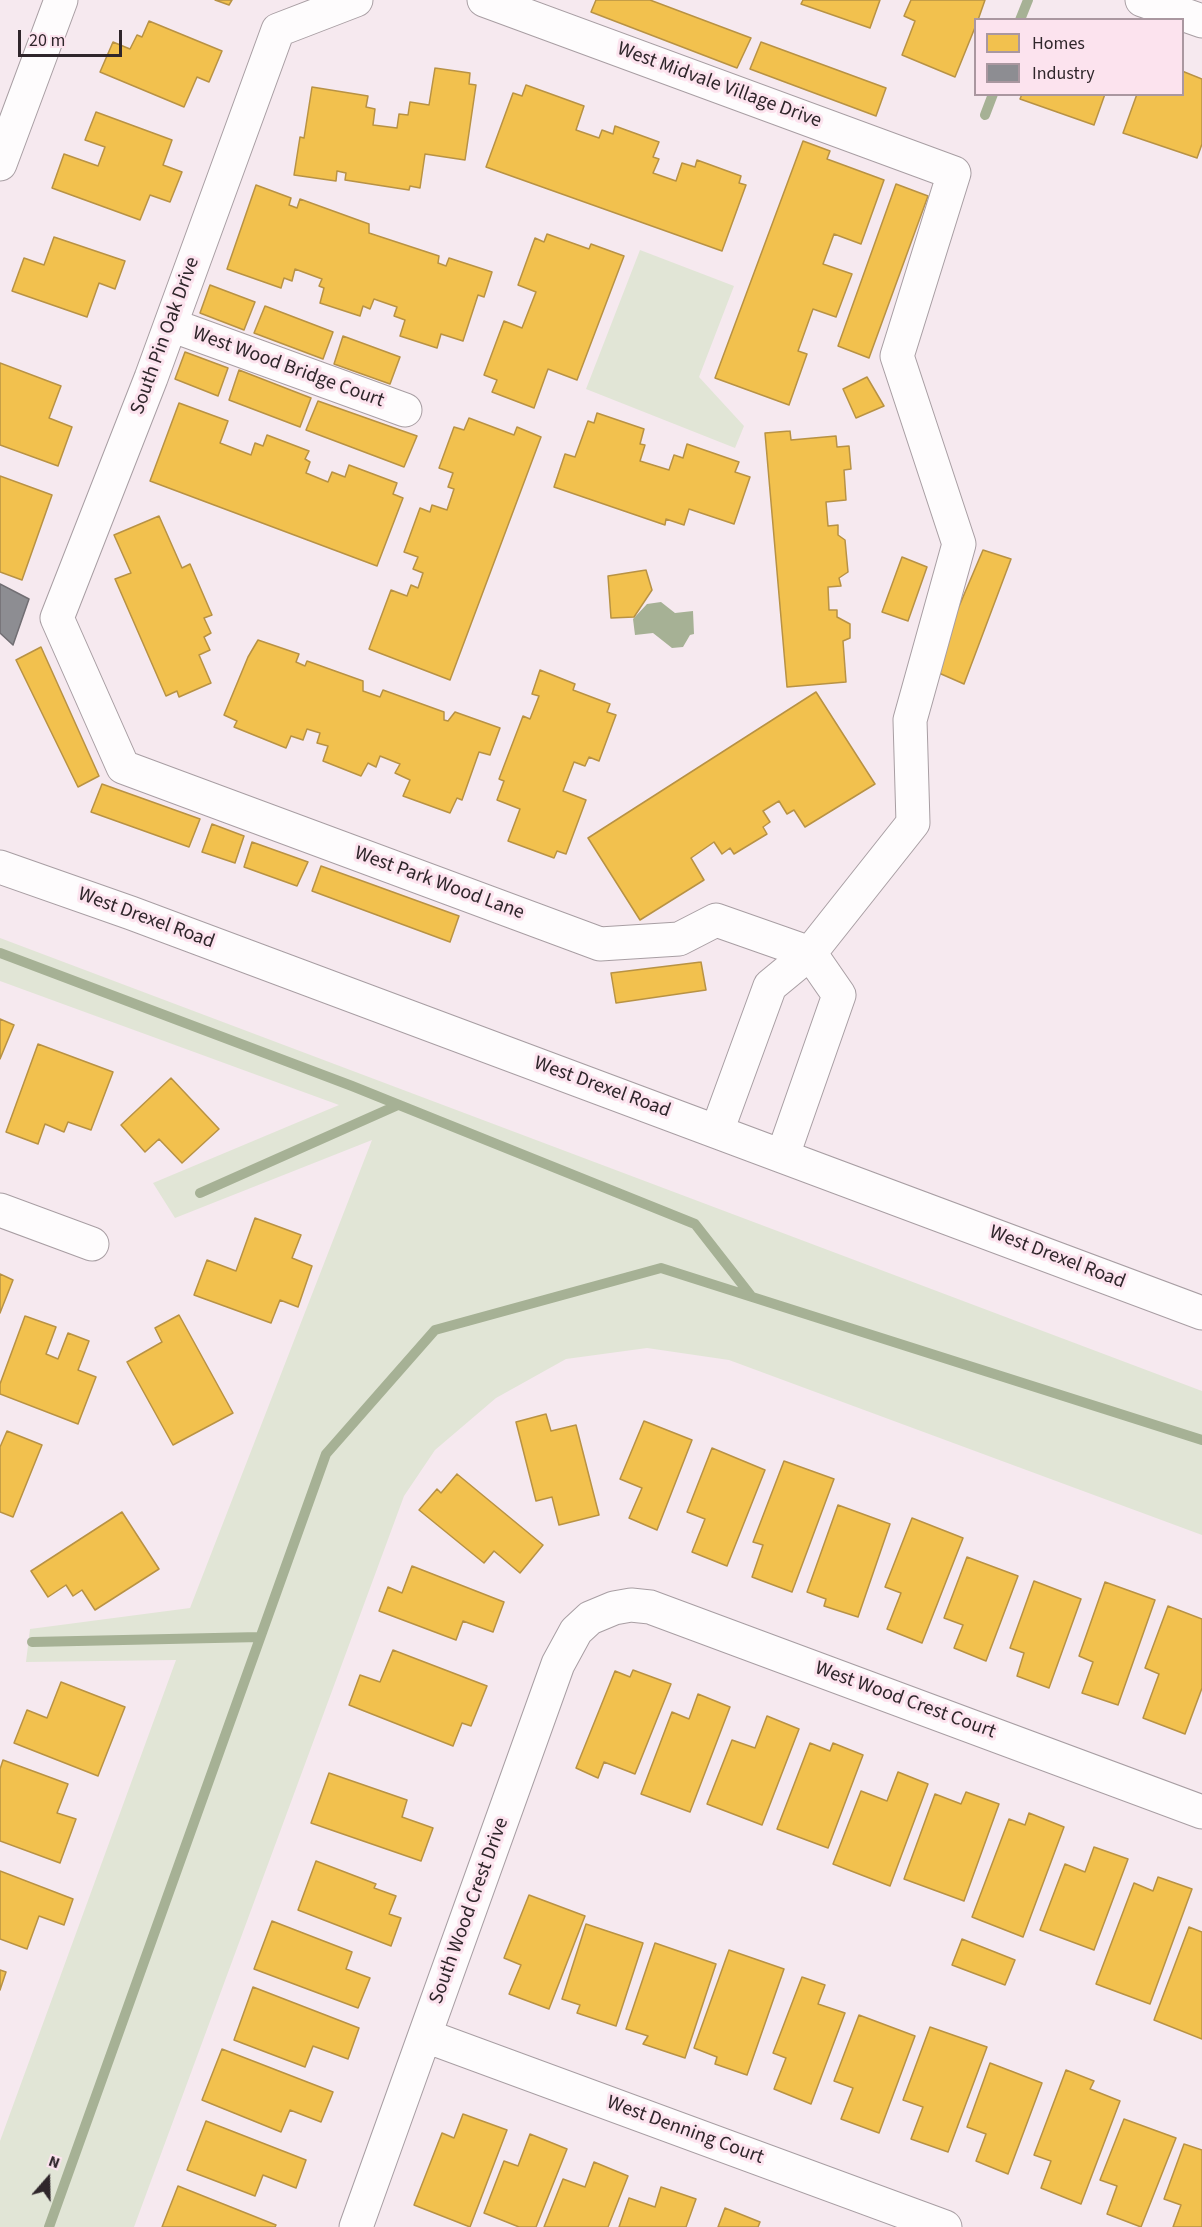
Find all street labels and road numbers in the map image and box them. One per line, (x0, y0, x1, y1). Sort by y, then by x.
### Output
street label: West Midvale Village Drive (614, 38, 824, 134)
street label: South Pin Oak Drive (126, 254, 206, 418)
street label: West Wood Bridge Court (189, 322, 387, 414)
street label: West Park Wood Lane (351, 842, 527, 926)
street label: West Drexel Road (74, 883, 218, 955)
street label: West Drexel Road (530, 1052, 674, 1124)
street label: West Drexel Road (986, 1221, 1128, 1295)
street label: West Wood Crest Court (811, 1657, 999, 1745)
street label: South Wood Crest Drive (425, 1814, 515, 2008)
street label: West Denning Court (603, 2091, 767, 2171)

